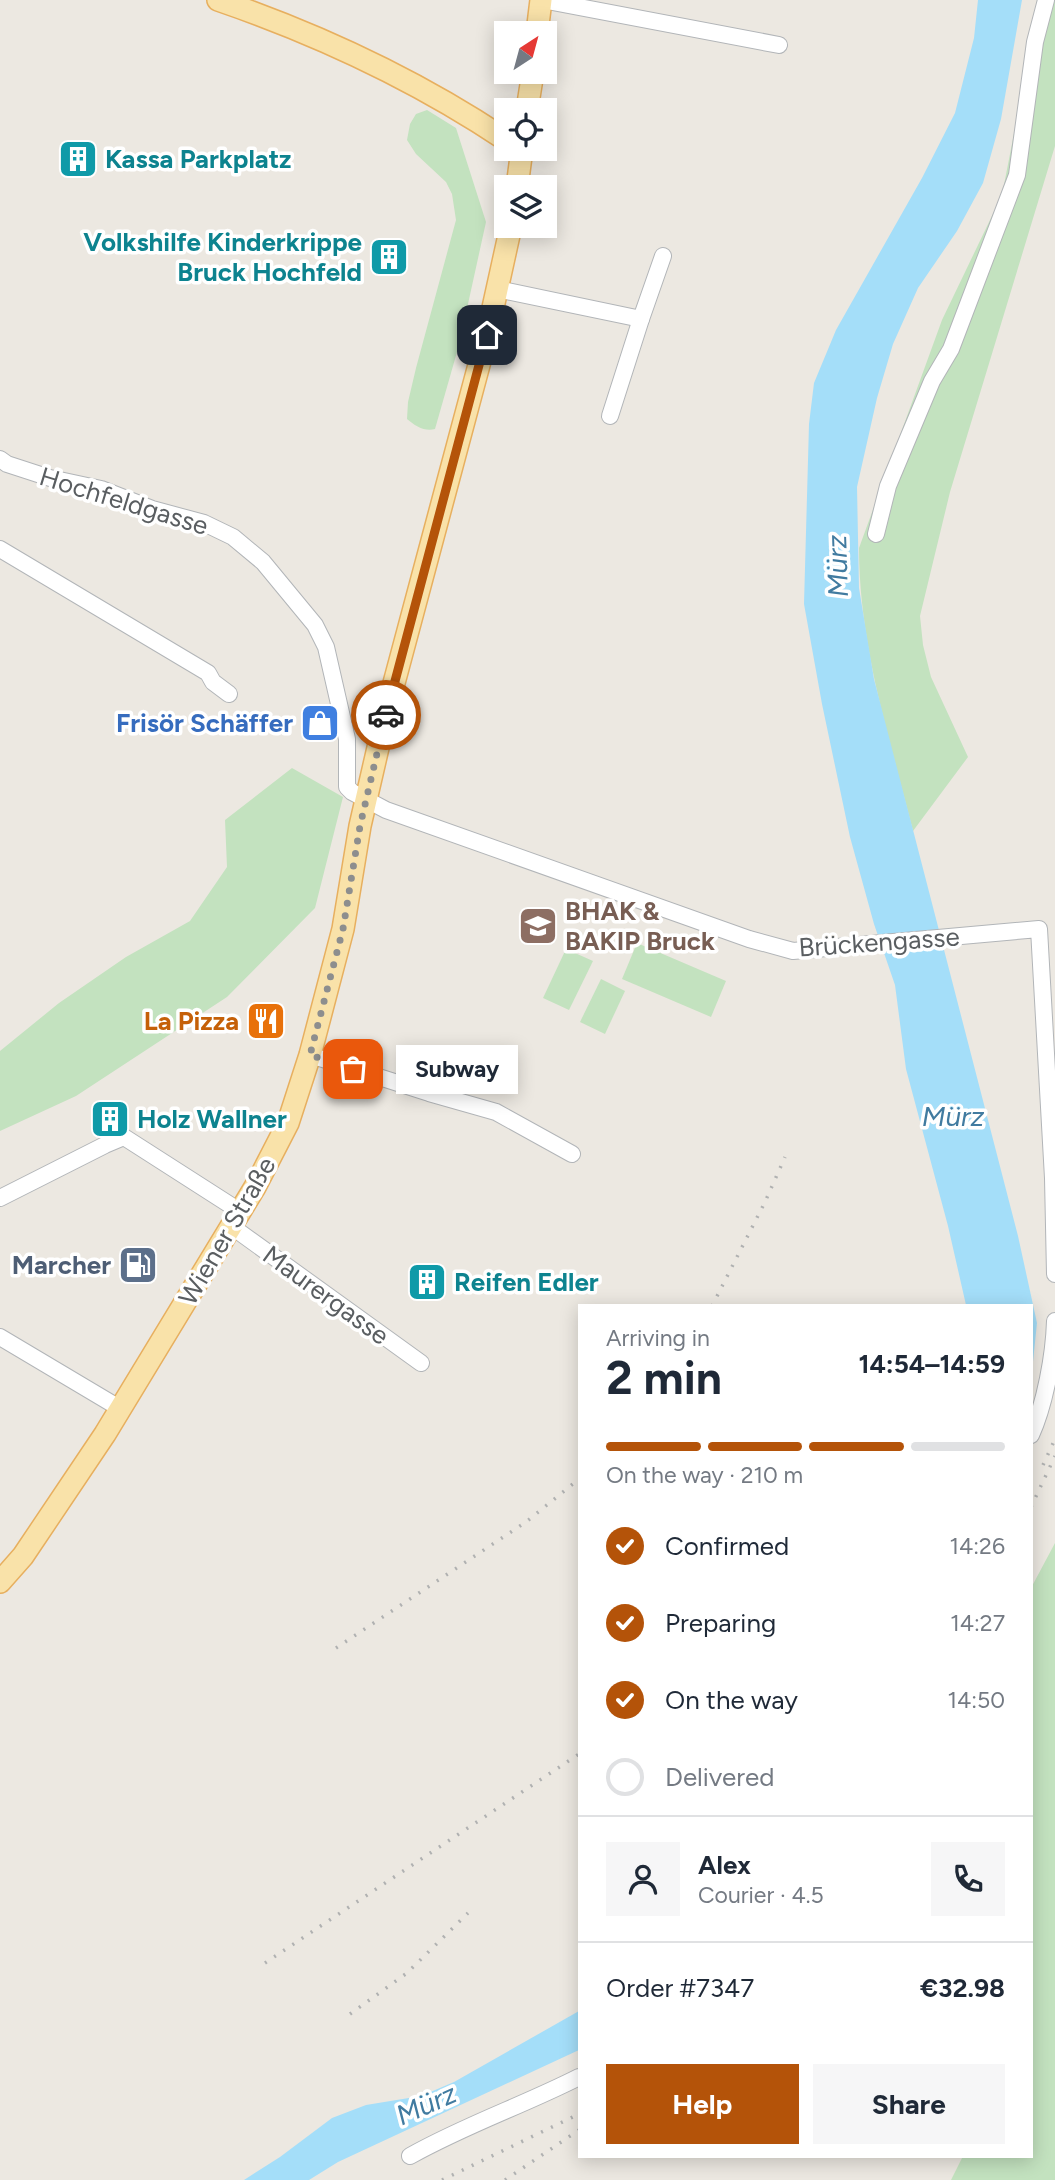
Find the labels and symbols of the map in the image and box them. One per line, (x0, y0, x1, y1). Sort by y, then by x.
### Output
north arrow (494, 21, 556, 84)
building icon: Kassa Parkplatz (57, 138, 99, 180)
place label: Kassa Parkplatz (105, 143, 292, 175)
place label: Volkshilfe Kinderkrippe Bruck Hochfeld (83, 226, 362, 288)
building icon: Volkshilfe Kinderkrippe Bruck Hochfeld (368, 236, 410, 278)
pin (457, 305, 517, 365)
street label: Hochfeldgasse (36, 460, 212, 542)
water label: Mürz (819, 534, 855, 598)
courier (351, 680, 421, 750)
shop icon: Frisör Schäffer (299, 702, 341, 744)
place label: Frisör Schäffer (116, 707, 293, 739)
place label: BHAK & BAKIP Bruck (565, 895, 715, 957)
school or university icon: BHAK & BAKIP Bruck (517, 905, 559, 947)
street label: Brückengasse (797, 920, 961, 964)
restaurant icon: La Pizza (245, 1000, 287, 1042)
place label: La Pizza (144, 1005, 239, 1037)
pin (323, 1039, 383, 1099)
callout: Subway (395, 1044, 518, 1094)
building icon: Holz Wallner (89, 1098, 131, 1140)
water label: Mürz (922, 1099, 985, 1133)
place label: Holz Wallner (137, 1103, 287, 1135)
street label: Wiener Straße (172, 1151, 282, 1311)
street label: Maurergasse (257, 1238, 395, 1352)
fuel station icon: Marcher (117, 1244, 159, 1286)
place label: Marcher (12, 1249, 111, 1281)
building icon: Reifen Edler (406, 1261, 448, 1303)
place label: Reifen Edler (454, 1266, 599, 1298)
water label: Mürz (390, 2076, 462, 2132)

